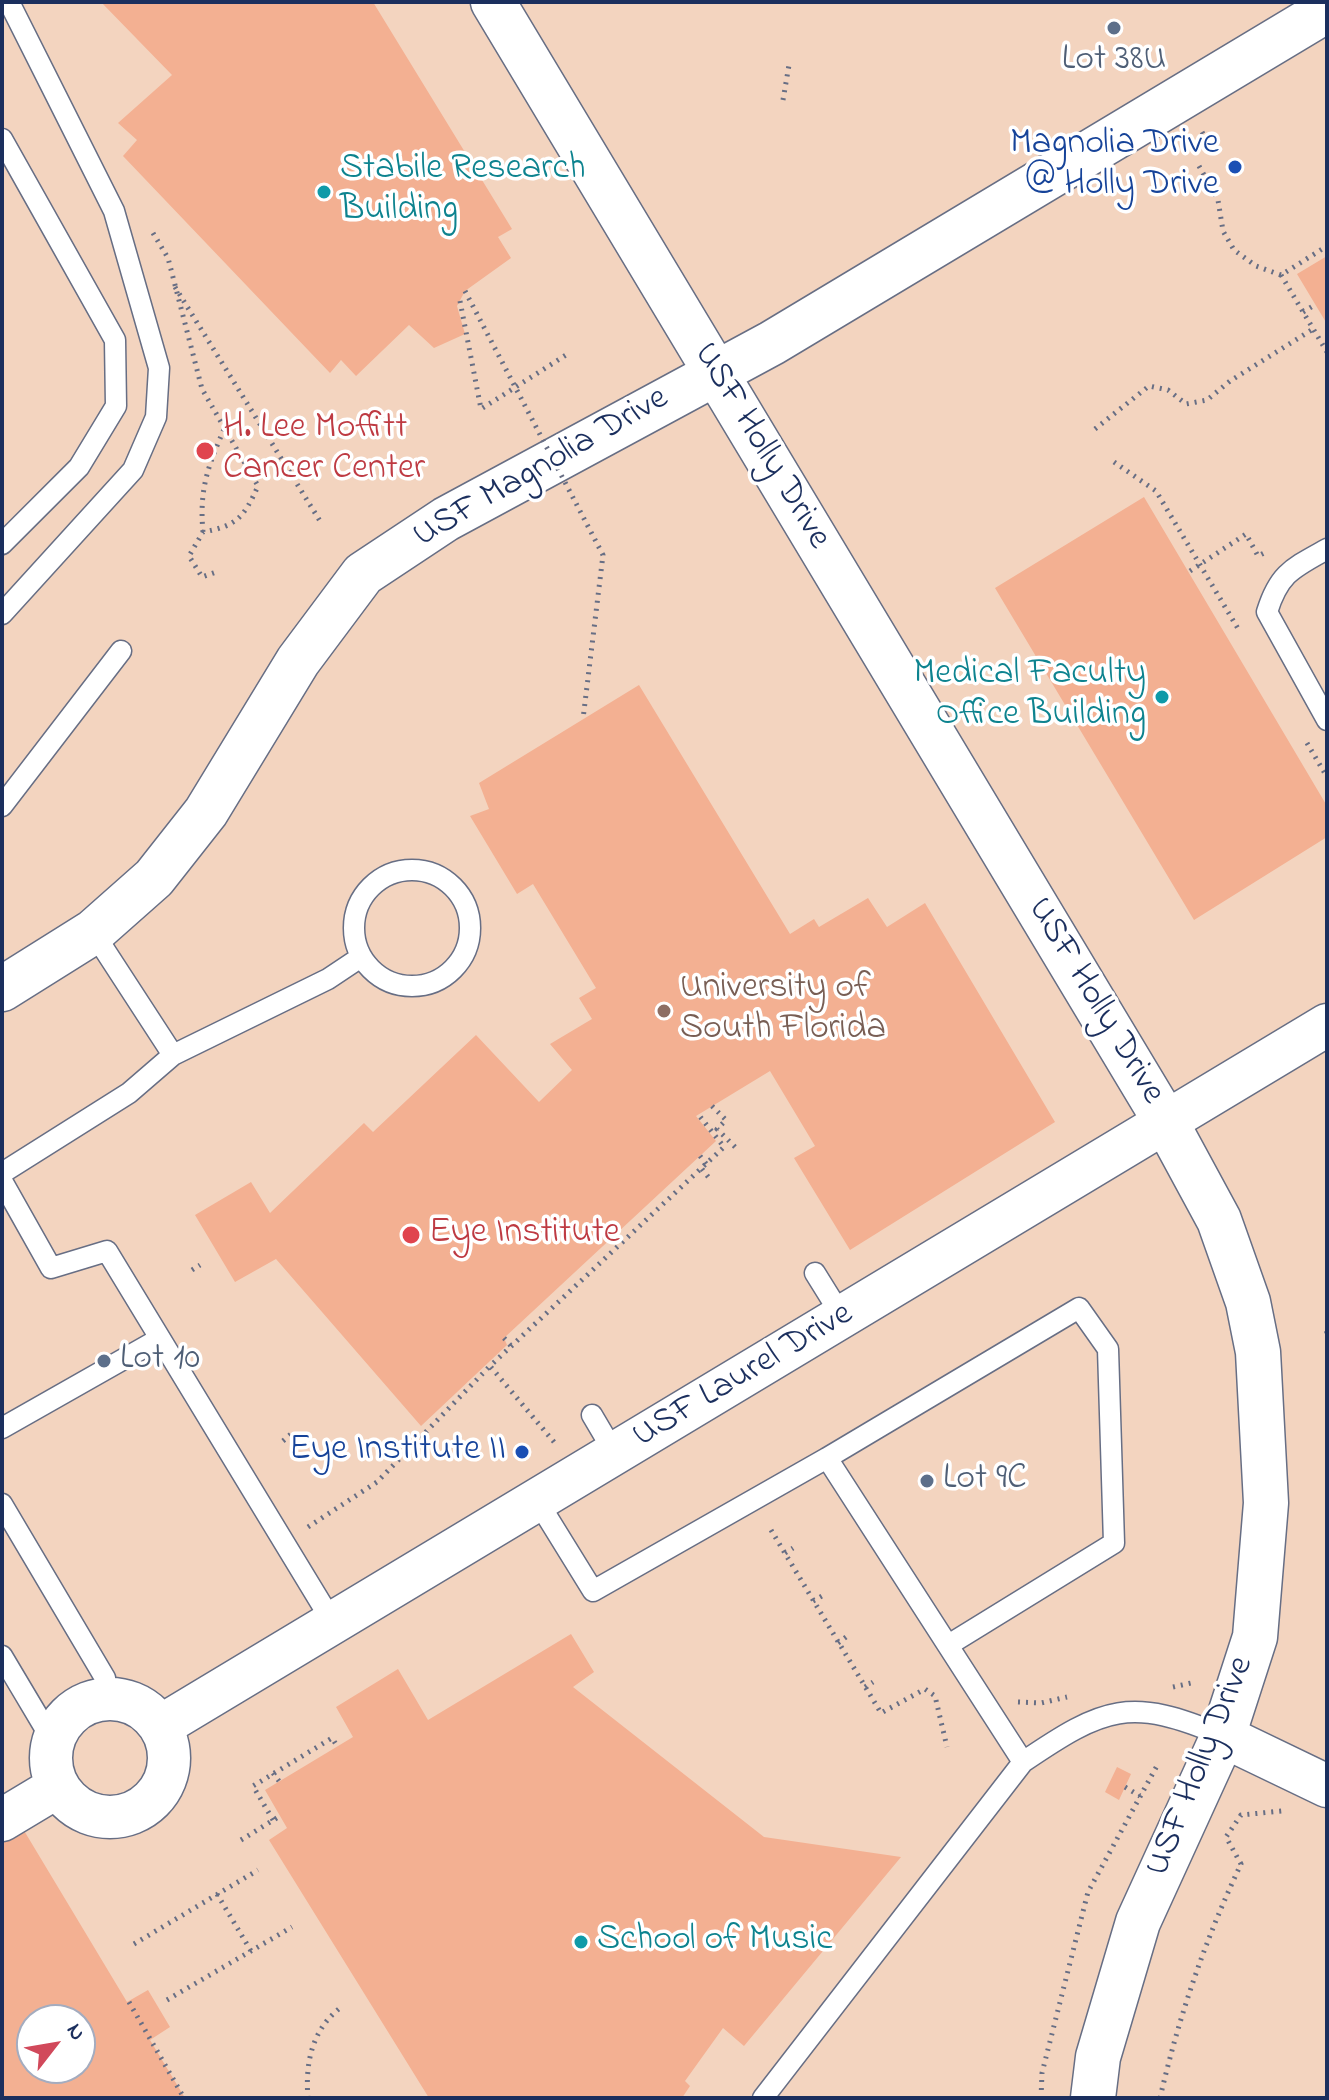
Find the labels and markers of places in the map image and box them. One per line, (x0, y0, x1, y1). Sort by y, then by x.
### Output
marker: Lot 38U (1105, 19, 1123, 37)
place label: Lot 38U (1062, 40, 1166, 84)
place label: Magnolia Drive @ Holly Drive (1010, 124, 1219, 209)
place label: Stabile Research Building (340, 149, 585, 234)
marker: Magnolia Drive @ Holly Drive (1226, 158, 1244, 176)
marker: Stabile Research Building (315, 183, 333, 201)
place label: H. Lee Moffitt Cancer Center (223, 408, 425, 493)
marker: H. Lee Moffitt Cancer Center (194, 440, 216, 462)
place label: Medical Faculty Office Building (913, 654, 1146, 739)
marker: Medical Faculty Office Building (1153, 688, 1171, 706)
place label: University of South Florida (680, 968, 886, 1053)
marker: University of South Florida (655, 1002, 673, 1020)
place label: Eye Institute (429, 1213, 620, 1257)
marker: Eye Institute (400, 1224, 422, 1246)
place label: Lot 10 (120, 1339, 200, 1383)
marker: Lot 10 (95, 1352, 113, 1370)
place label: Eye Institute II (289, 1430, 506, 1474)
marker: Eye Institute II (513, 1443, 531, 1461)
place label: Lot 9C (943, 1459, 1027, 1503)
marker: Lot 9C (918, 1472, 936, 1490)
place label: School of Music (597, 1920, 832, 1964)
marker: School of Music (572, 1933, 590, 1951)

